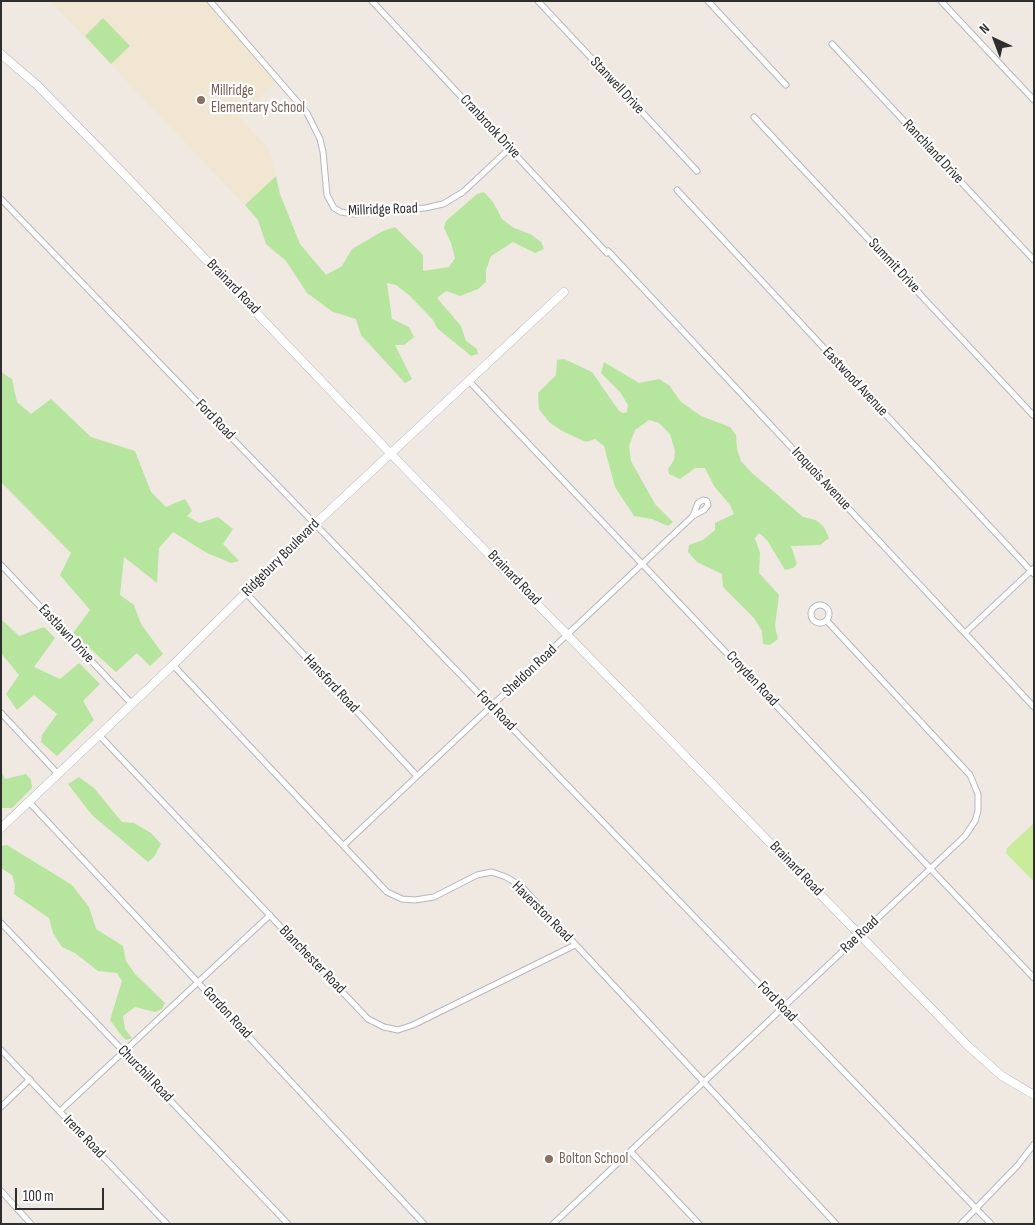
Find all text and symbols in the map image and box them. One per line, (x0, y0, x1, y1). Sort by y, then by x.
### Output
north arrow (970, 15, 1020, 65)
text: N (976, 20, 993, 37)
street label: Stanwell Drive (586, 54, 648, 118)
place label: Millridge Elementary School (211, 82, 305, 117)
street label: Cranbrook Drive (456, 91, 524, 163)
marker: Millridge Elementary School (195, 94, 207, 106)
street label: Ranchland Drive (899, 116, 967, 188)
street label: Millridge Road (348, 200, 418, 220)
street label: Summit Drive (864, 235, 924, 297)
street label: Brainard Road (202, 256, 264, 318)
street label: Eastwood Avenue (818, 344, 892, 420)
street label: Ford Road (191, 396, 239, 444)
street label: Iroquois Avenue (787, 444, 855, 514)
street label: Ridgebury Boulevard (238, 515, 324, 601)
street label: Brainard Road (483, 547, 545, 609)
street label: Eastlawn Drive (34, 601, 98, 667)
street label: Sheldon Road (499, 641, 561, 701)
street label: Croyden Road (722, 648, 782, 710)
street label: Hansford Road (299, 651, 363, 717)
street label: Ford Road (472, 687, 520, 735)
street label: Brainard Road (765, 838, 827, 900)
street label: Haverston Road (508, 878, 576, 946)
street label: Rae Road (837, 913, 883, 957)
street label: Blanchester Road (275, 922, 349, 998)
street label: Ford Road (753, 978, 801, 1026)
street label: Gordon Road (199, 983, 255, 1043)
street label: Churchill Road (113, 1042, 177, 1106)
street label: Irene Road (59, 1112, 109, 1162)
place label: Bolton School (559, 1150, 628, 1168)
marker: Bolton School (543, 1153, 555, 1165)
scale bar (18, 1178, 106, 1210)
text: 100 m (23, 1187, 54, 1206)

